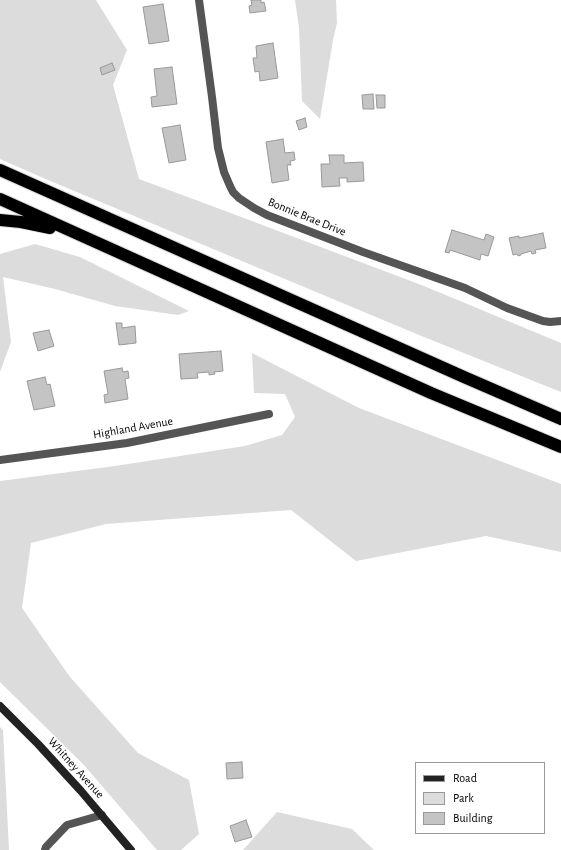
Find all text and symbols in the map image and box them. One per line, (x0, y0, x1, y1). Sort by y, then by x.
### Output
street label: Bonnie Brae Drive (266, 195, 348, 239)
street label: Highland Avenue (92, 414, 174, 442)
street label: Whitney Avenue (45, 734, 107, 802)
legend (415, 762, 545, 834)
text: Road (453, 772, 477, 784)
text: Park (453, 792, 474, 804)
text: Building (453, 812, 493, 824)

